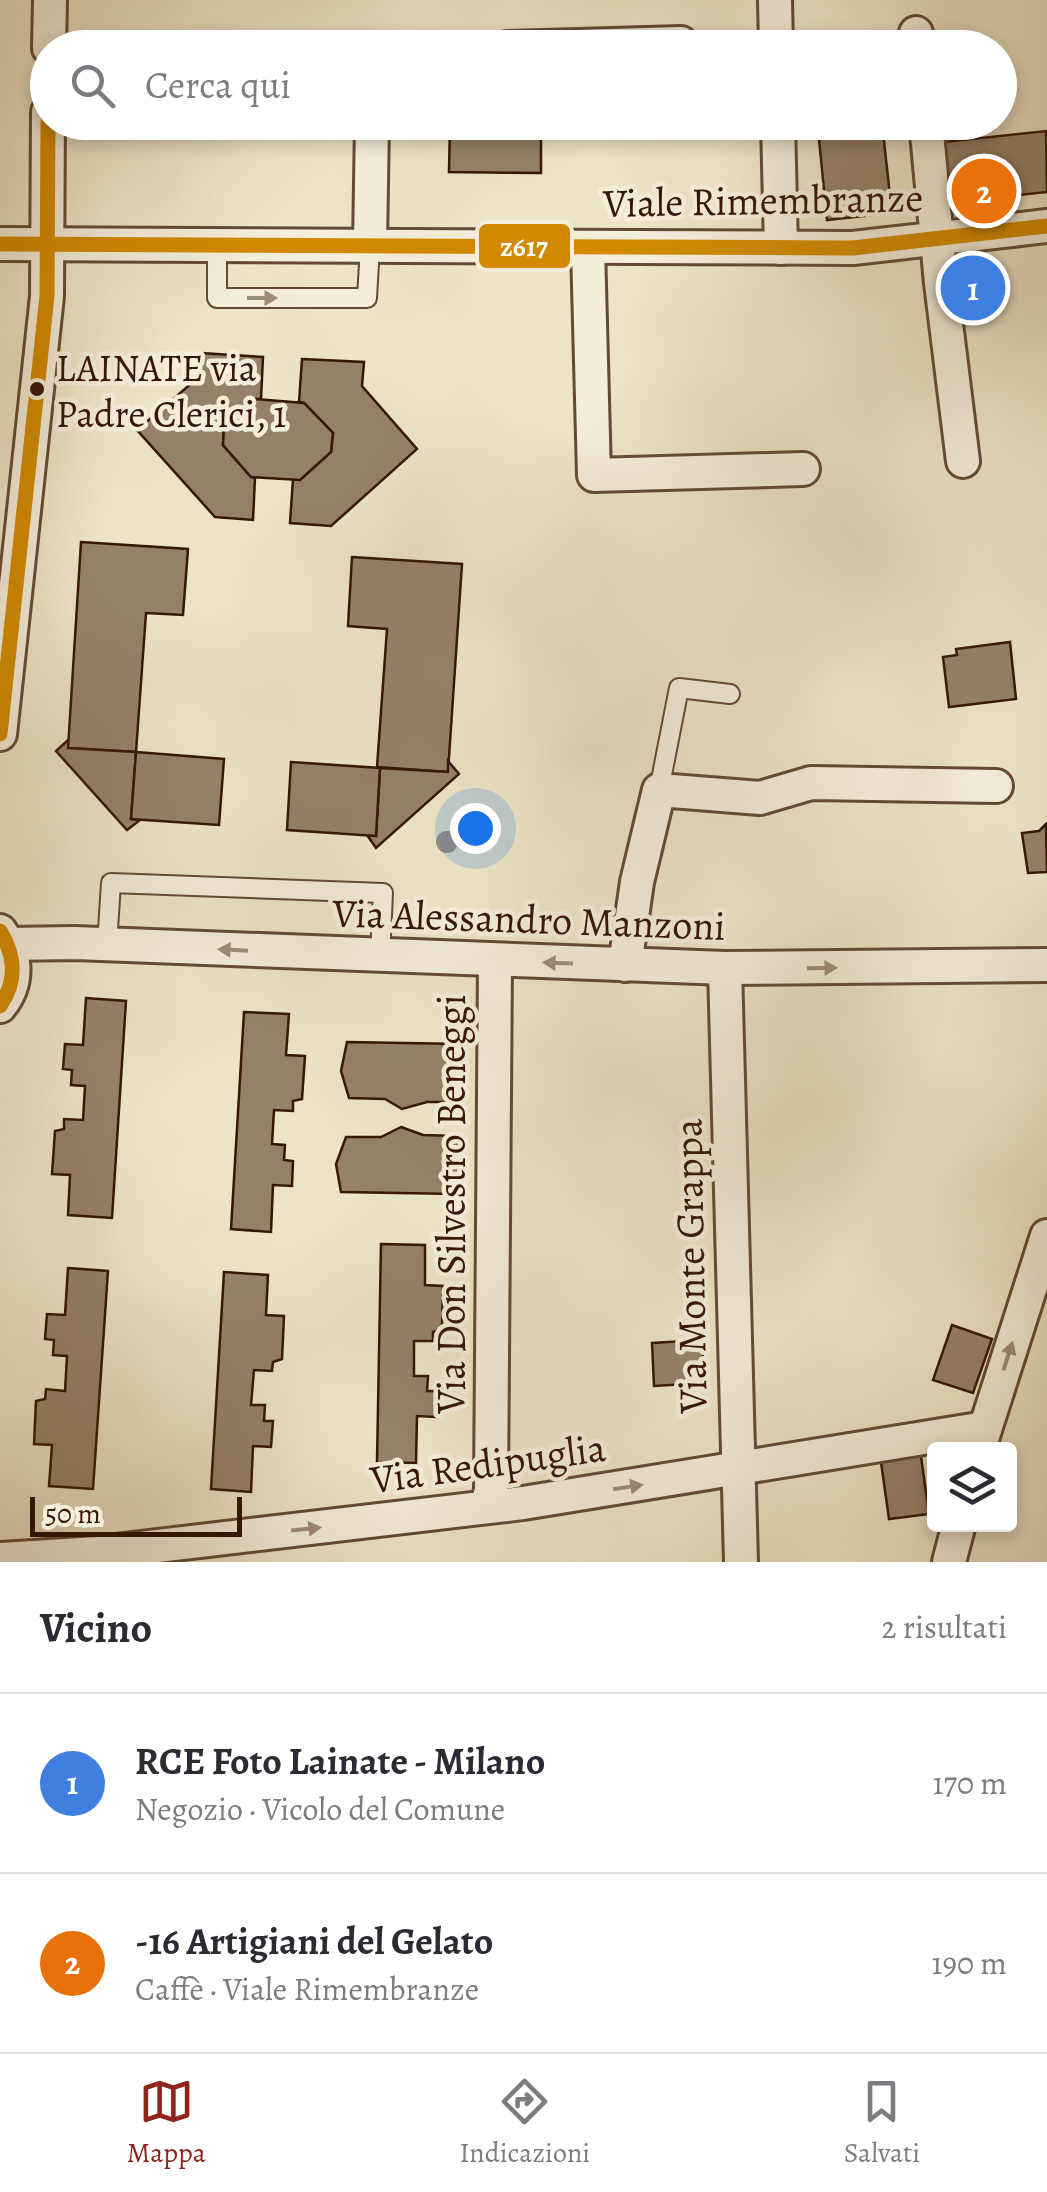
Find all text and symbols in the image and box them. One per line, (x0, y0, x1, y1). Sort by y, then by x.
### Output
search box (30, 30, 1017, 140)
icon: search (65, 58, 120, 113)
text: Cerca qui (145, 59, 291, 111)
pin: 2 (952, 154, 1016, 228)
street label: Viale Rimembranze (601, 170, 924, 231)
line badge: z617 (477, 222, 572, 270)
text: z617 (500, 228, 548, 266)
pin: 1 (940, 250, 1006, 326)
one-way arrow (247, 290, 279, 306)
place label: LAINATE via Padre Clerici, 1 (56, 342, 286, 440)
marker: LAINATE via Padre Clerici, 1 (27, 379, 47, 399)
your location (450, 803, 501, 854)
street label: Via Alessandro Manzoni (330, 885, 727, 954)
one-way arrow (216, 942, 248, 958)
one-way arrow (541, 955, 573, 971)
one-way arrow (807, 959, 839, 975)
street label: Via Don Silvestro Beneggi (424, 994, 479, 1415)
street label: Via Monte Grappa (660, 1118, 721, 1415)
one-way arrow (1001, 1341, 1016, 1371)
street label: Via Redipuglia (366, 1420, 610, 1507)
map controls (927, 1442, 1017, 1532)
button: layers (927, 1442, 1017, 1532)
one-way arrow (613, 1479, 644, 1494)
scale bar (30, 1492, 242, 1536)
text: 50 m (45, 1495, 101, 1533)
one-way arrow (290, 1521, 322, 1537)
text: Vicino (40, 1599, 152, 1656)
text: 2 risultati (881, 1605, 1007, 1649)
text: RCE Foto Lainate - Milano (135, 1735, 545, 1787)
text: 1 (67, 1761, 78, 1805)
text: 170 m (933, 1761, 1007, 1805)
text: Negozio · Vicolo del Comune (135, 1787, 505, 1831)
text: -16 Artigiani del Gelato (135, 1915, 493, 1967)
text: 2 (65, 1941, 80, 1985)
text: 190 m (931, 1941, 1007, 1985)
text: Caffè · Viale Rimembranze (135, 1967, 479, 2011)
tab: Mappa (127, 2074, 206, 2172)
tab: Indicazioni (460, 2074, 590, 2172)
tab: Salvati (844, 2074, 920, 2172)

